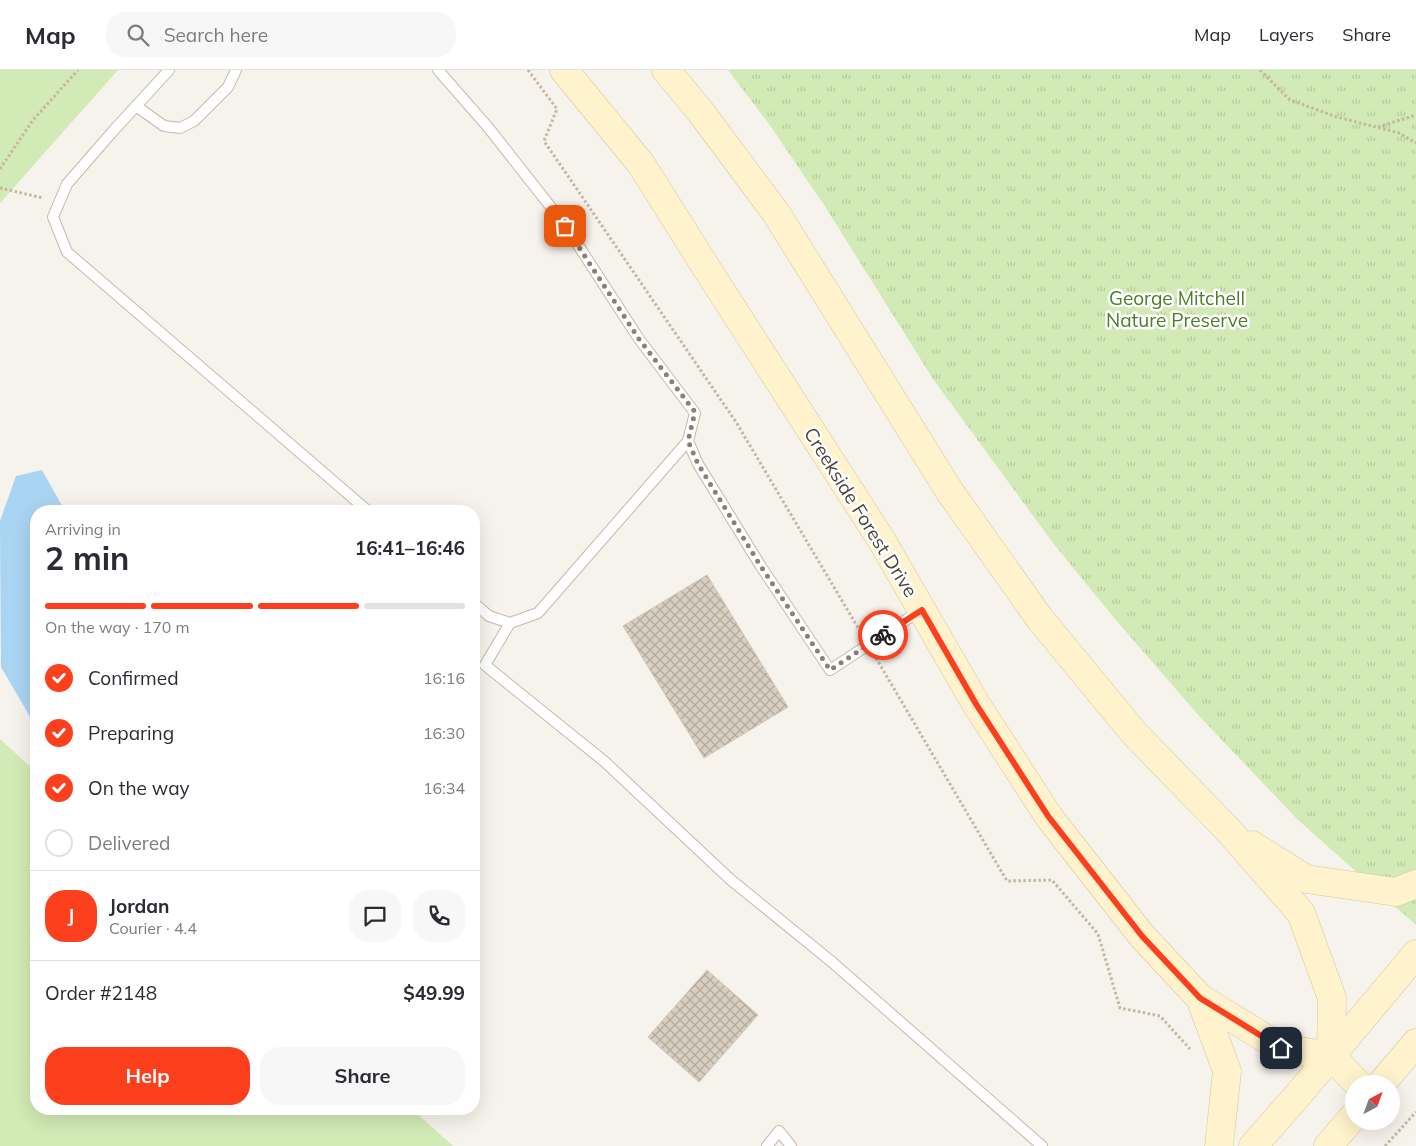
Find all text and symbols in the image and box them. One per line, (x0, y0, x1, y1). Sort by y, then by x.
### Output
search box (106, 12, 456, 57)
text: Map (25, 20, 76, 50)
icon: search (124, 21, 152, 49)
text: Search here (164, 23, 268, 47)
text: Map (1194, 23, 1231, 46)
text: Layers (1259, 23, 1314, 46)
text: Share (1342, 23, 1391, 46)
pin (544, 205, 586, 247)
icon: bag (551, 212, 579, 240)
park label: George Mitchell Nature Preserve (1106, 286, 1248, 332)
street label: Creekside Forest Drive (799, 423, 923, 601)
text: Arriving in (45, 519, 121, 539)
text: 16:41–16:46 (355, 536, 465, 560)
text: 2 min (45, 538, 129, 578)
courier (858, 610, 908, 660)
text: On the way · 170 m (45, 617, 190, 637)
icon: bike (869, 621, 897, 649)
icon: check (45, 664, 73, 692)
text: Confirmed (88, 666, 179, 690)
text: 16:16 (423, 668, 465, 688)
icon: check (45, 719, 73, 747)
text: Preparing (88, 721, 174, 745)
text: 16:30 (423, 723, 465, 743)
icon: check (45, 774, 73, 802)
text: On the way (88, 776, 190, 800)
text: 16:34 (423, 778, 465, 798)
text: Delivered (88, 831, 170, 855)
button: chat (349, 890, 401, 942)
button: phone (413, 890, 465, 942)
text: Jordan (109, 894, 169, 918)
text: J (68, 904, 74, 928)
text: Courier · 4.4 (109, 918, 197, 938)
text: Order #2148 (45, 981, 157, 1005)
text: $49.99 (403, 981, 465, 1005)
pin (1260, 1027, 1302, 1069)
icon: home (1267, 1034, 1295, 1062)
button: Help (45, 1047, 250, 1105)
button: Share (260, 1047, 465, 1105)
north arrow (1345, 1075, 1400, 1130)
map controls (1345, 1075, 1400, 1130)

